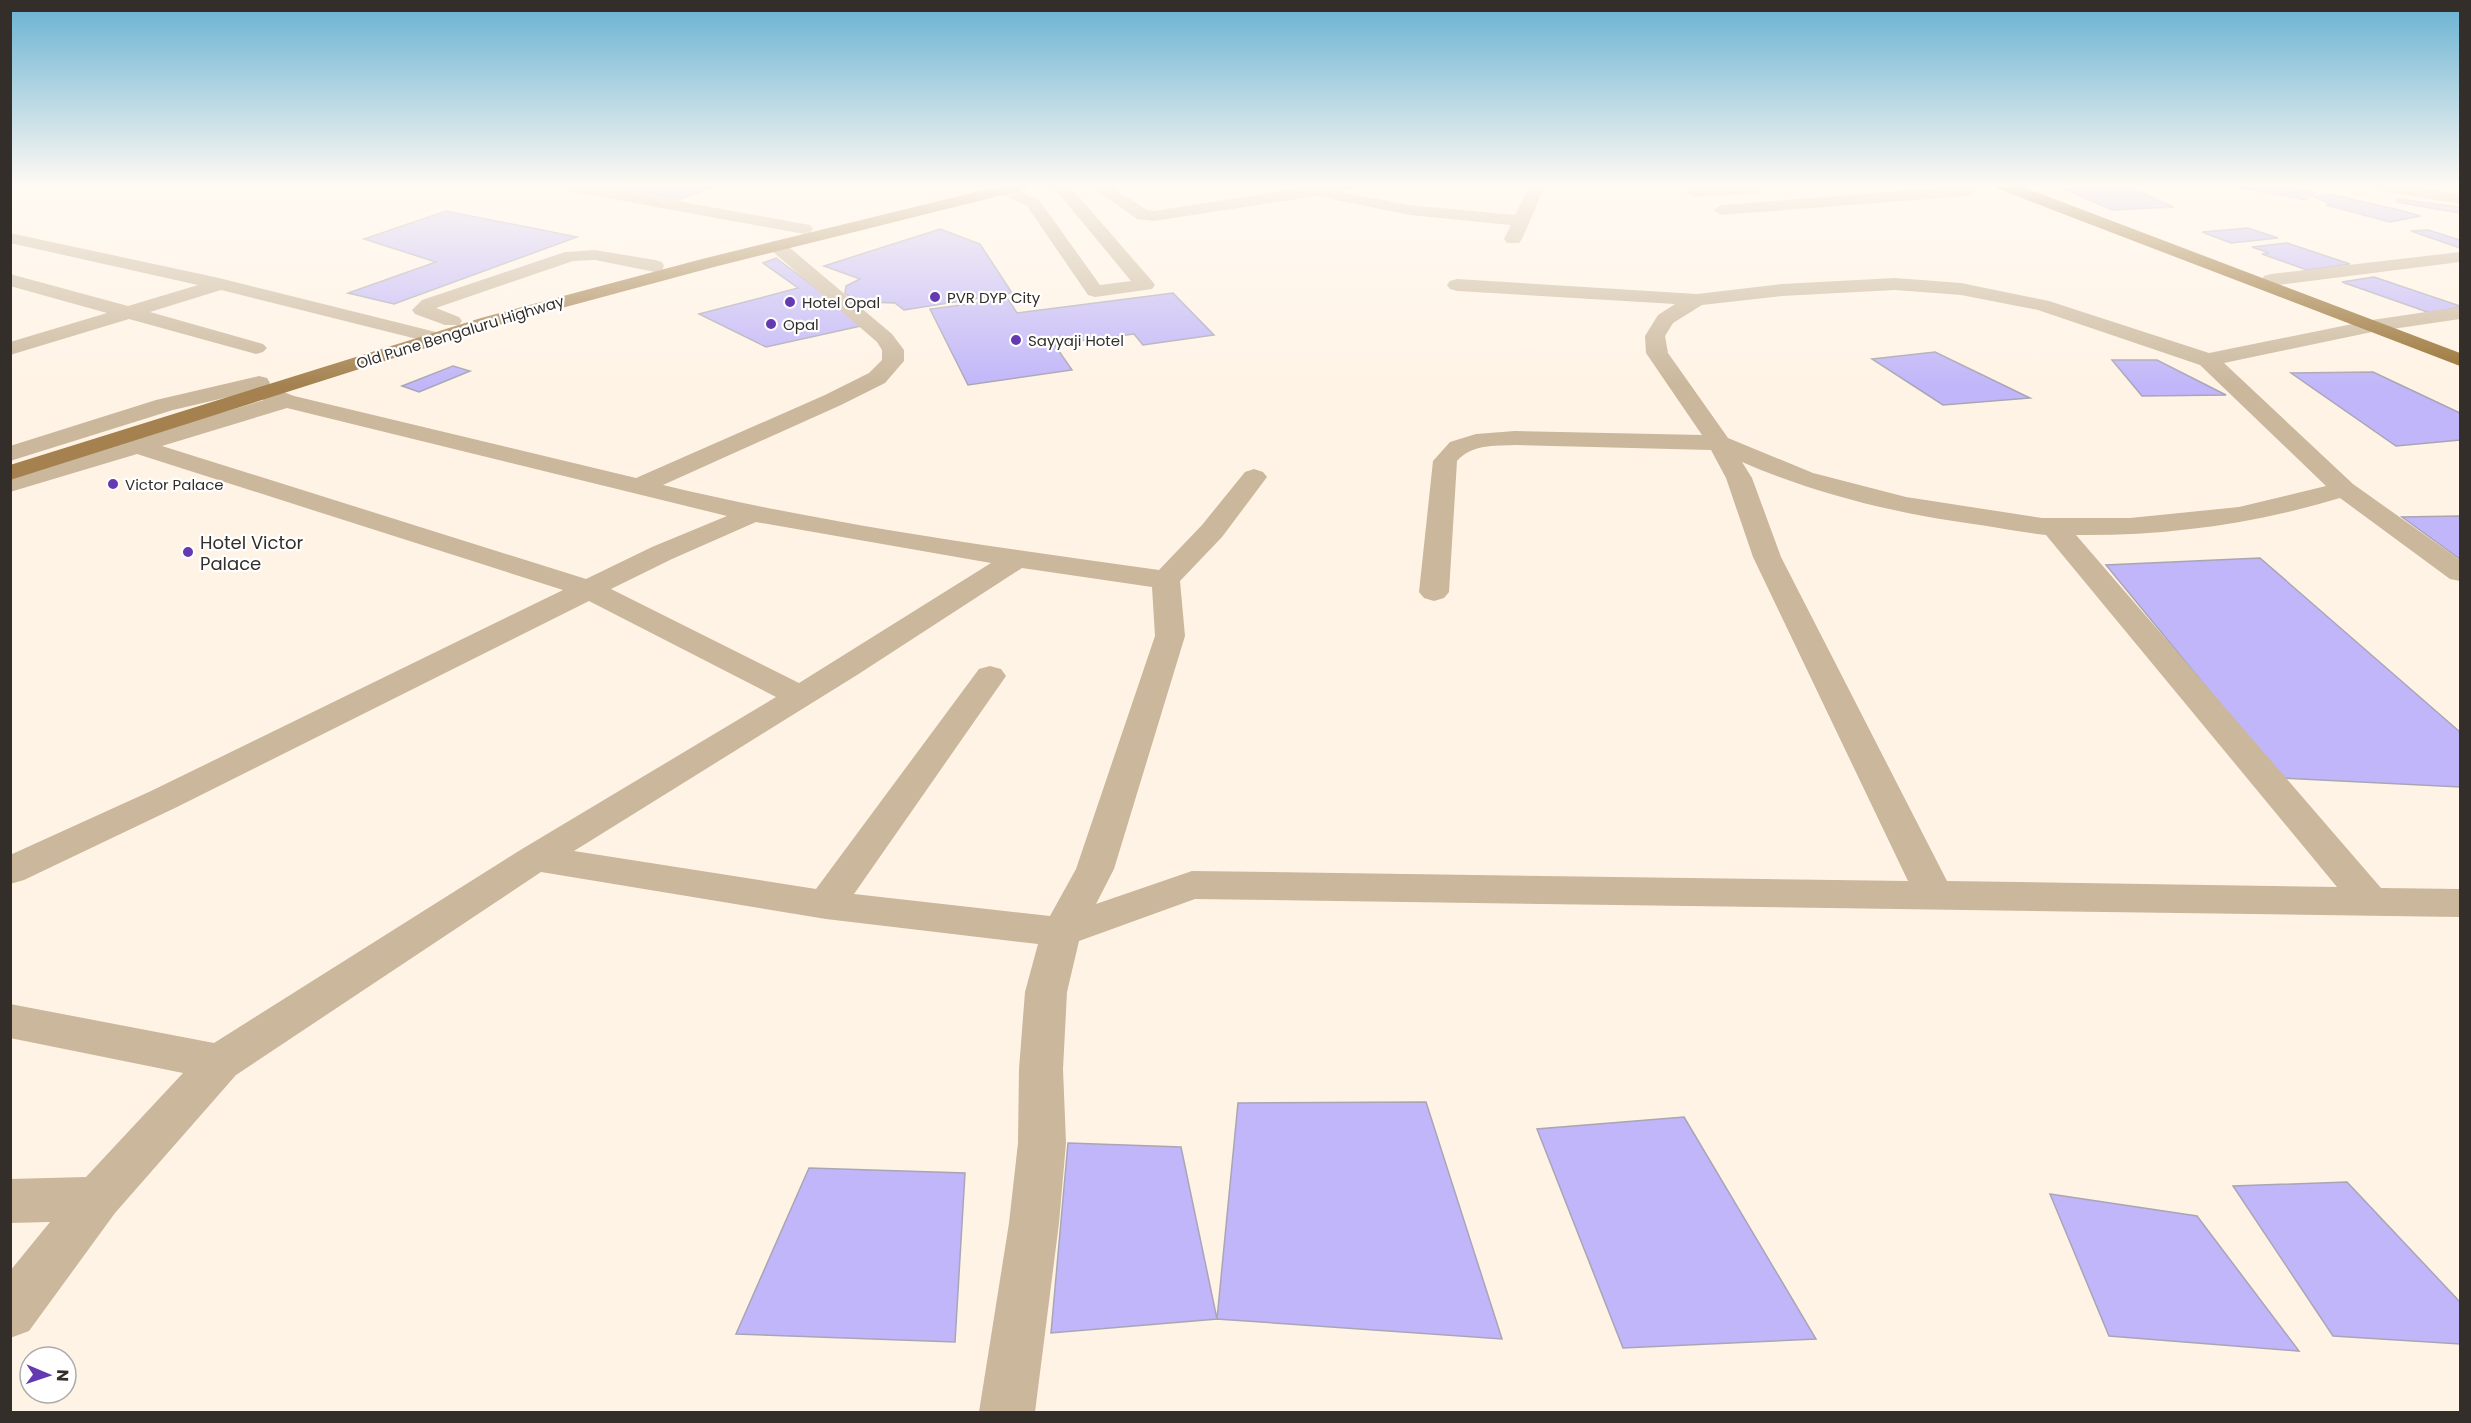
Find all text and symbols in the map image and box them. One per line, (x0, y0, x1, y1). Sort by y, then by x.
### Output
place label: PVR DYP City (947, 287, 1041, 308)
street label: Old Pune Bengaluru Highway (353, 290, 567, 374)
marker: PVR DYP City (928, 290, 942, 304)
place label: Hotel Opal (802, 292, 880, 313)
marker: Hotel Opal (783, 295, 797, 309)
place label: Opal (783, 314, 819, 335)
marker: Opal (764, 317, 778, 331)
place label: Sayyaji Hotel (1028, 330, 1124, 351)
marker: Sayyaji Hotel (1009, 333, 1023, 347)
place label: Victor Palace (125, 474, 224, 495)
marker: Victor Palace (106, 477, 120, 491)
place label: Hotel Victor Palace (200, 530, 304, 576)
marker: Hotel Victor Palace (181, 545, 195, 559)
north arrow (18, 1345, 78, 1405)
text: N (51, 1369, 74, 1382)

